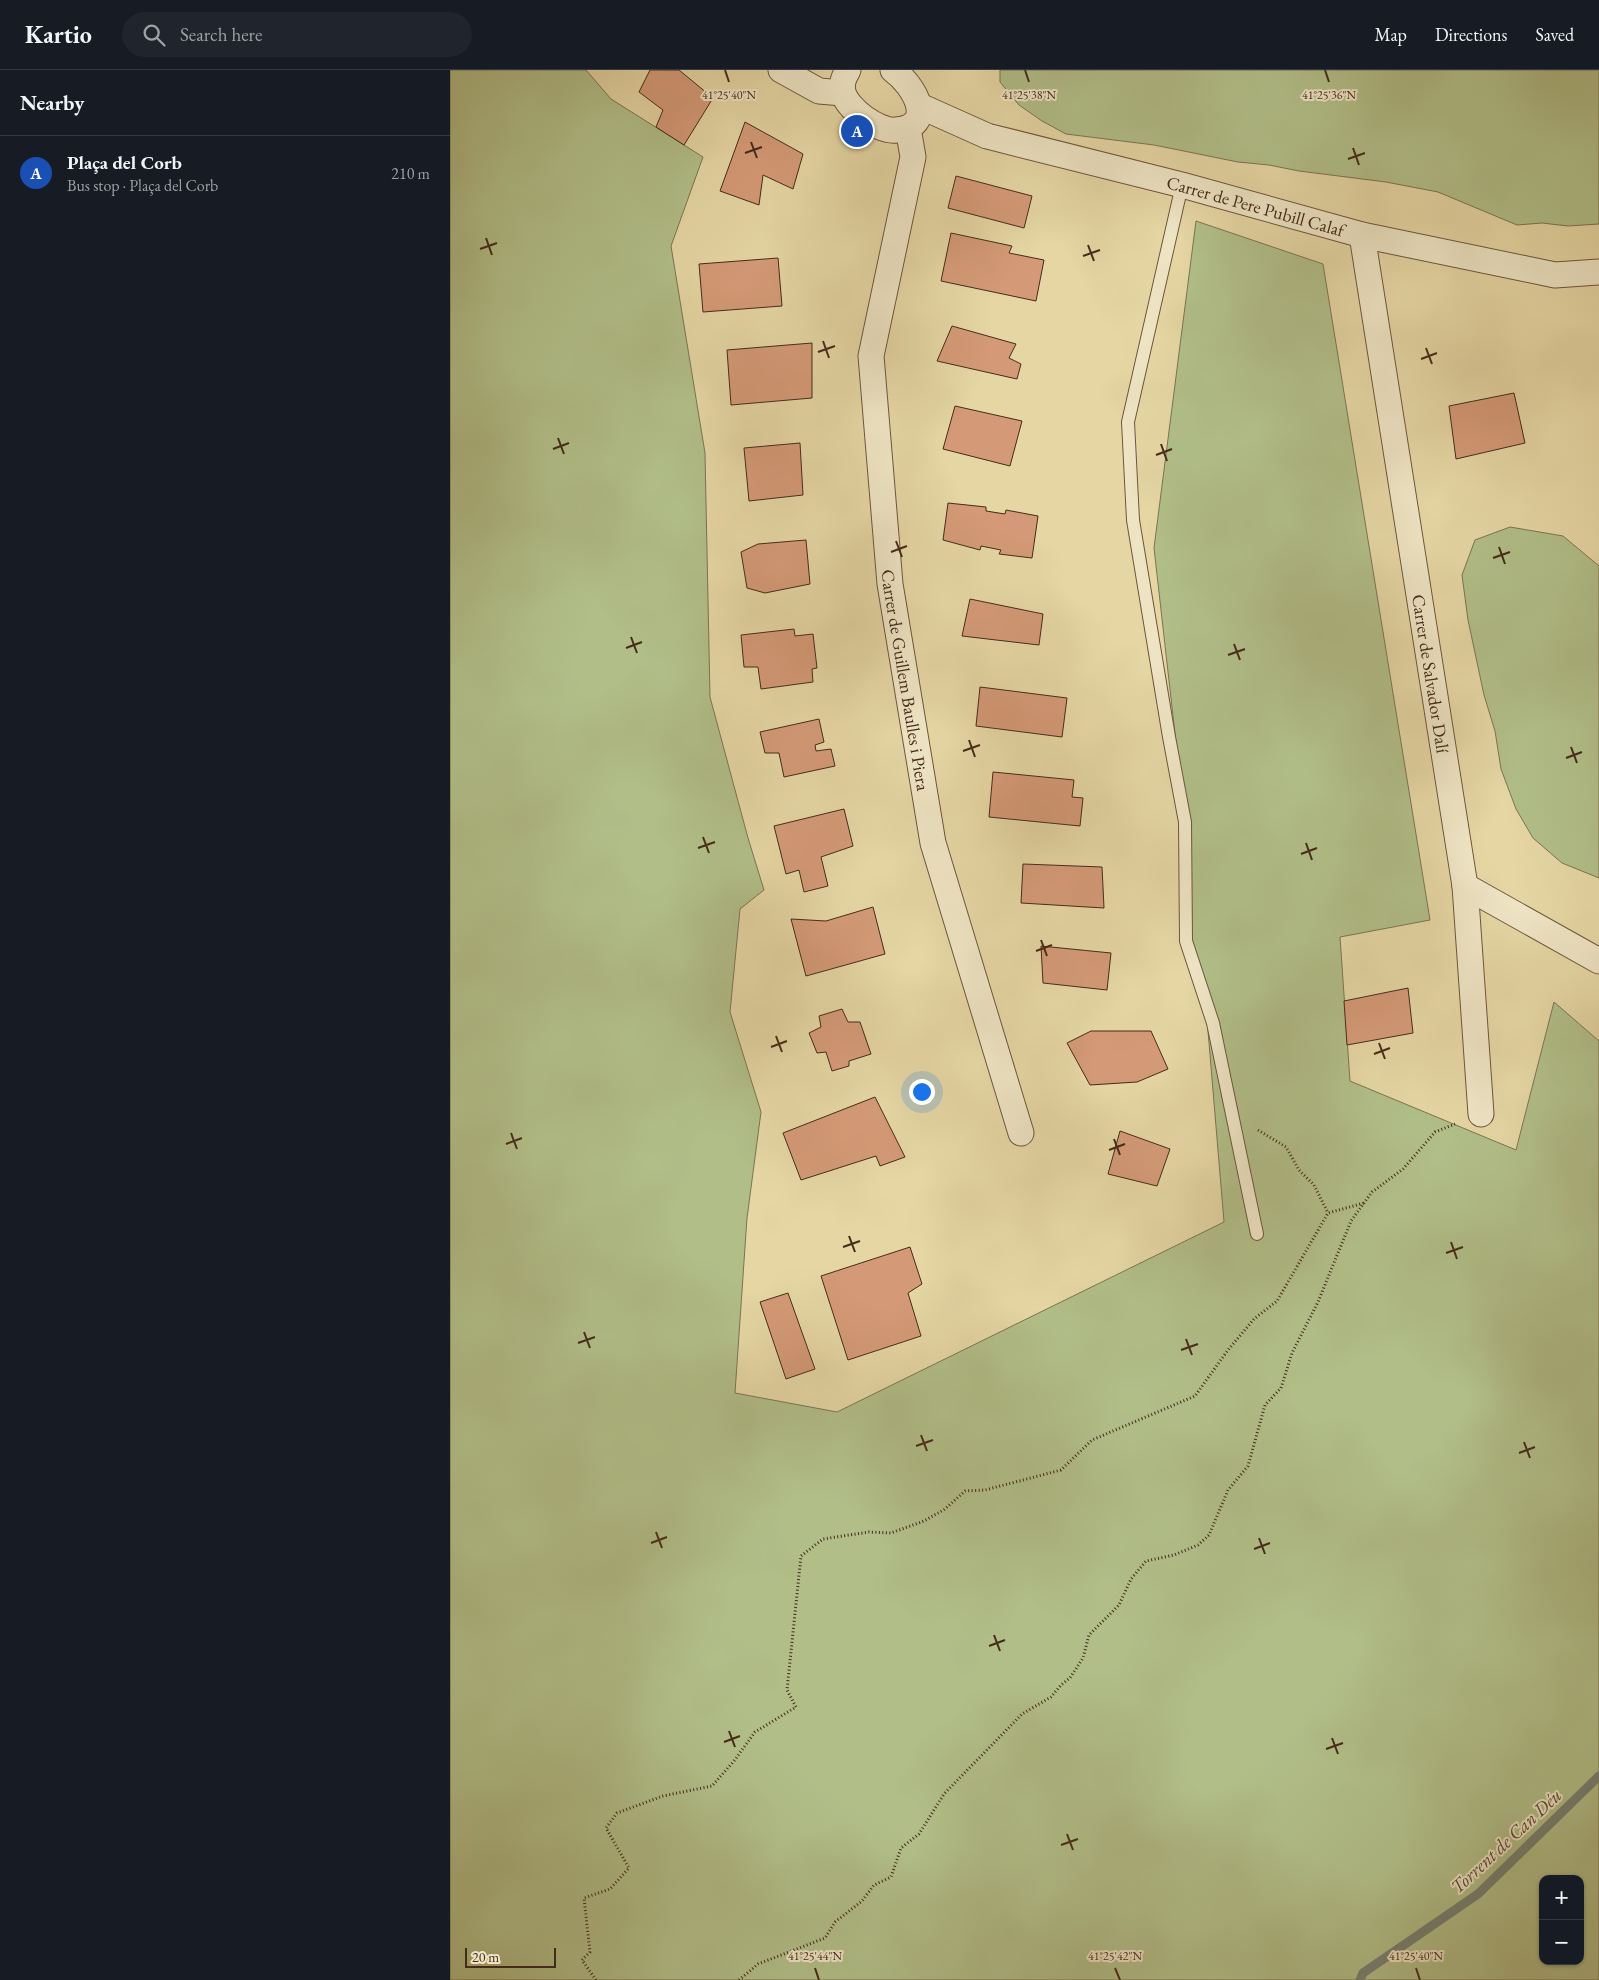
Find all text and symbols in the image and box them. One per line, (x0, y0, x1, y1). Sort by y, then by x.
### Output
search box (122, 12, 472, 57)
text: Kartio (25, 19, 92, 50)
icon: search (140, 21, 168, 49)
text: Search here (180, 22, 262, 47)
text: Map (1375, 23, 1407, 46)
text: Directions (1435, 23, 1507, 46)
text: Saved (1535, 23, 1574, 46)
text: 41°25'40"N (702, 87, 756, 103)
text: 41°25'38"N (1002, 87, 1056, 103)
text: 41°25'36"N (1302, 87, 1356, 103)
text: Nearby (20, 89, 84, 116)
pin: A (841, 112, 873, 150)
text: Plaça del Corb (67, 150, 182, 175)
text: A (30, 163, 42, 184)
text: 210 m (391, 163, 430, 184)
street label: Carrer de Pere Pubill Calaf (1164, 170, 1350, 242)
text: Bus stop · Plaça del Corb (67, 175, 218, 196)
street label: Carrer de Guillem Baulles i Piera (877, 569, 936, 793)
street label: Carrer de Salvador Dalí (1408, 593, 1455, 755)
your location (909, 1079, 935, 1105)
water label: Torrent de Can Déu (1445, 1783, 1567, 1899)
map controls (1539, 1875, 1584, 1965)
button: + (1539, 1875, 1584, 1920)
button: − (1539, 1920, 1584, 1965)
scale bar (465, 1945, 556, 1968)
text: 20 m (472, 1948, 499, 1966)
text: 41°25'44"N (788, 1948, 842, 1964)
text: 41°25'42"N (1088, 1948, 1142, 1964)
text: 41°25'40"N (1389, 1948, 1443, 1964)

